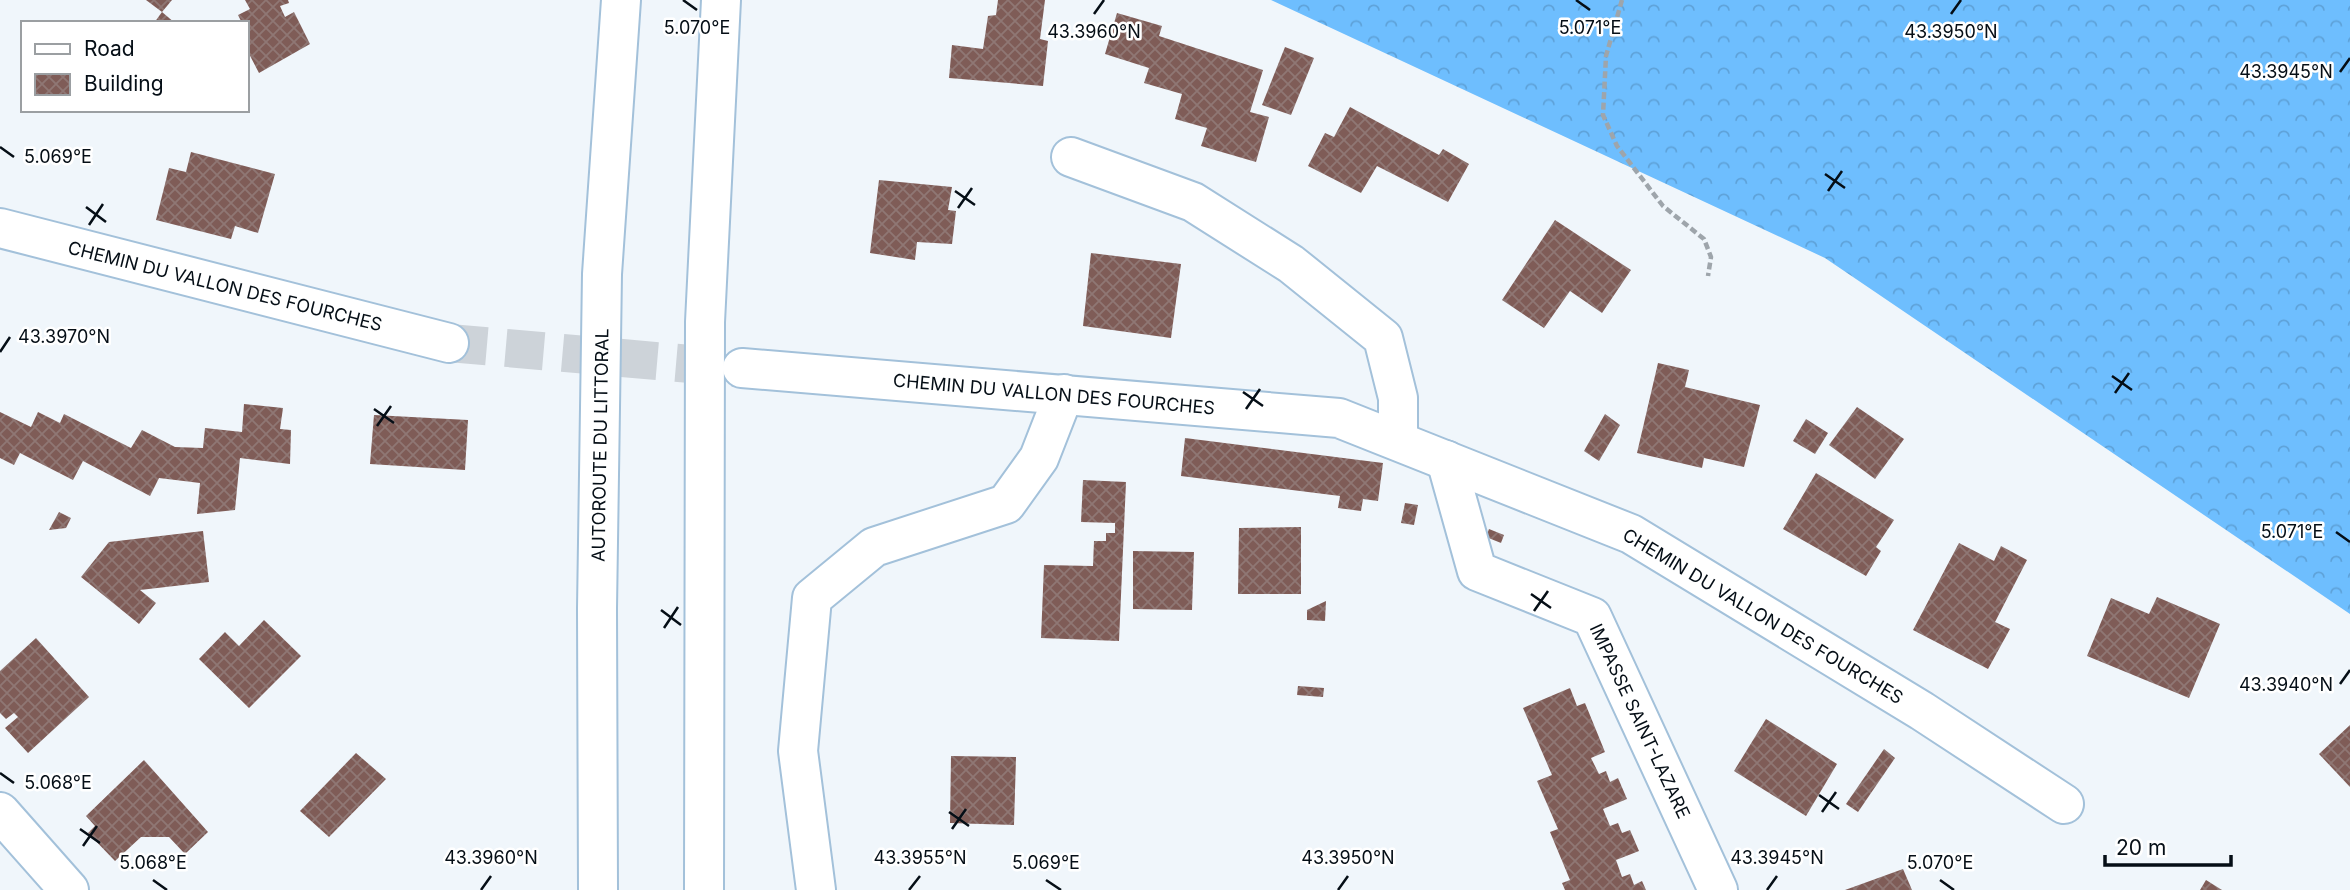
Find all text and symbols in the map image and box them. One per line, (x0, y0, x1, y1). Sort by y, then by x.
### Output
text: 5.070°E (664, 17, 730, 38)
text: 5.071°E (1559, 17, 1621, 38)
legend (21, 21, 248, 112)
text: 43.3960°N (1047, 21, 1141, 42)
text: 43.3950°N (1904, 21, 1998, 42)
text: Road (84, 36, 135, 61)
text: 43.3945°N (2239, 61, 2333, 82)
text: Building (84, 71, 164, 96)
text: 5.069°E (24, 146, 92, 167)
street label: CHEMIN DU VALLON DES FOURCHES (66, 237, 384, 335)
text: 43.3970°N (18, 326, 110, 347)
street label: AUTOROUTE DU LITTORAL (587, 328, 613, 562)
street label: CHEMIN DU VALLON DES FOURCHES (892, 369, 1216, 419)
text: 5.071°E (2261, 521, 2323, 542)
street label: CHEMIN DU VALLON DES FOURCHES (1619, 524, 1907, 708)
street label: IMPASSE SAINT-LAZARE (1586, 620, 1694, 822)
text: 43.3940°N (2239, 674, 2333, 695)
text: 5.068°E (24, 772, 92, 793)
scale bar (2105, 824, 2231, 868)
text: 20 m (2116, 835, 2166, 860)
text: 43.3960°N (444, 847, 538, 868)
text: 43.3955°N (874, 847, 966, 868)
text: 43.3950°N (1301, 847, 1395, 868)
text: 43.3945°N (1730, 847, 1824, 868)
text: 5.068°E (119, 852, 187, 873)
text: 5.069°E (1012, 852, 1080, 873)
text: 5.070°E (1907, 852, 1973, 873)

